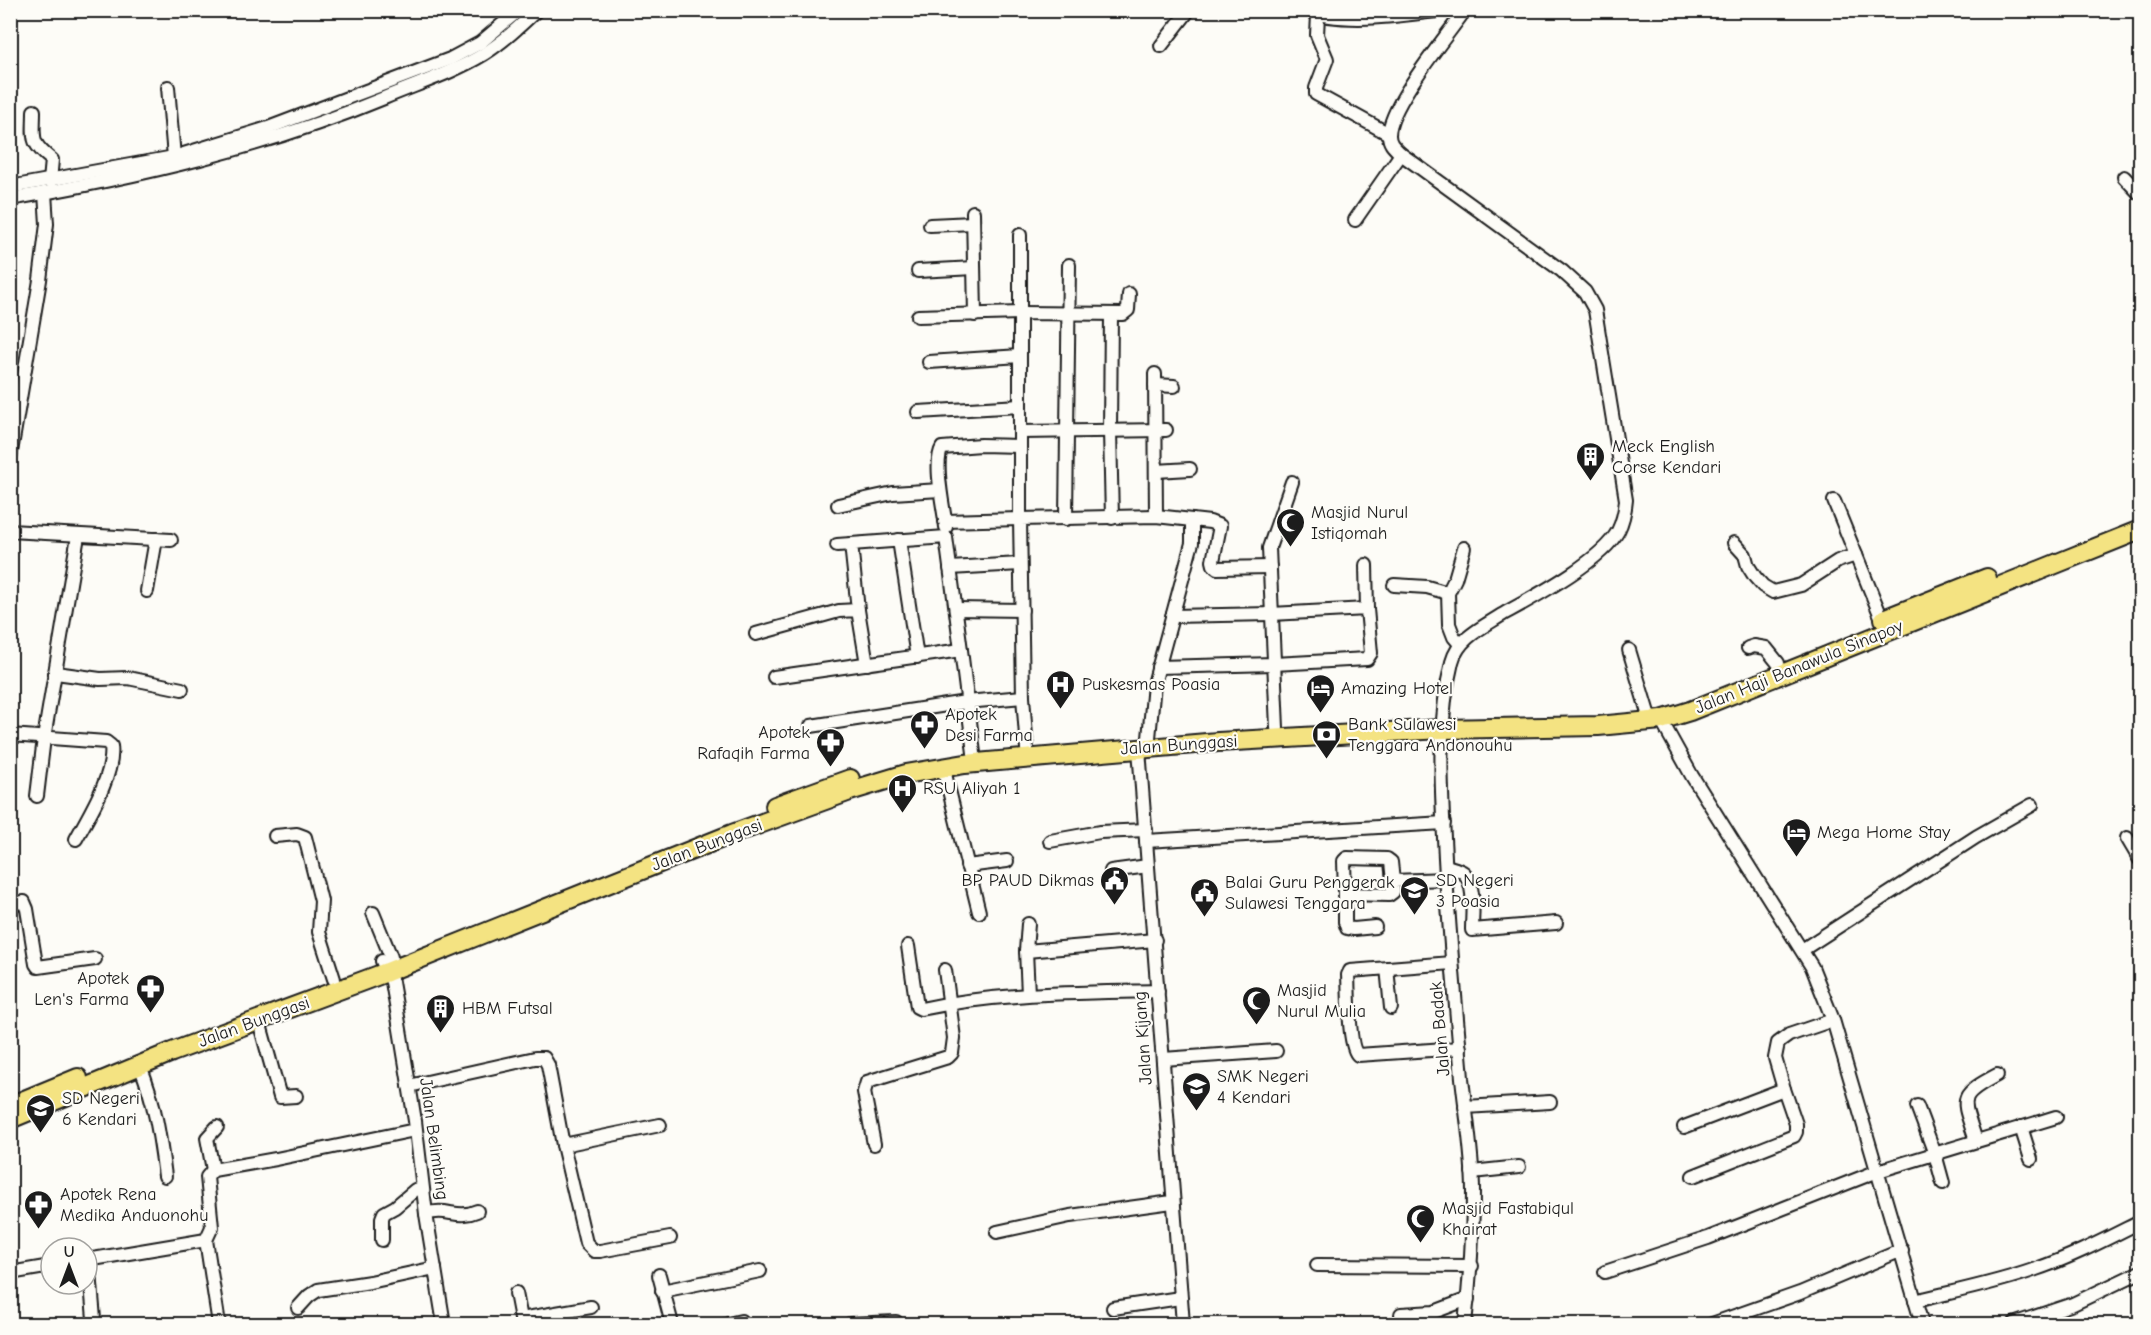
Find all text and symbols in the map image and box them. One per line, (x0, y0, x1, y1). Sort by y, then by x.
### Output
place label: Meck English Corse Kendari (1612, 436, 1721, 478)
building icon: Meck English Corse Kendari (1575, 440, 1607, 482)
place label: Masjid Nurul Istiqomah (1311, 502, 1408, 544)
mosque icon: Masjid Nurul Istiqomah (1274, 506, 1306, 548)
street label: Jalan Haji Banawula Sinapoy (1692, 615, 1907, 718)
hospital icon: Puskesmas Poasia (1045, 668, 1077, 710)
hotel icon: Amazing Hotel (1304, 672, 1336, 714)
place label: Puskesmas Poasia (1082, 674, 1220, 695)
place label: Amazing Hotel (1341, 678, 1453, 699)
place label: Apotek Desi Farma (945, 704, 1033, 746)
pharmacy icon: Apotek Desi Farma (908, 708, 940, 750)
place label: Bank Sulawesi Tenggara Andonouhu (1348, 714, 1512, 756)
bank icon: Bank Sulawesi Tenggara Andonouhu (1311, 718, 1343, 760)
place label: Apotek Rafaqih Farma (697, 722, 810, 764)
pharmacy icon: Apotek Rafaqih Farma (815, 726, 847, 768)
street label: Jalan Bunggasi (1120, 730, 1238, 760)
hospital icon: RSU Aliyah 1 (886, 772, 918, 814)
place label: RSU Aliyah 1 (923, 778, 1020, 799)
street label: Jalan Bunggasi (649, 814, 765, 876)
hotel icon: Mega Home Stay (1780, 816, 1812, 858)
place label: Mega Home Stay (1817, 822, 1951, 843)
public building icon: BP PAUD Dikmas (1099, 864, 1131, 906)
place label: BP PAUD Dikmas (961, 870, 1094, 891)
place label: SD Negeri 3 Poasia (1436, 870, 1514, 912)
place label: Balai Guru Penggerak Sulawesi Tenggara (1225, 872, 1395, 914)
school or university icon: SD Negeri 3 Poasia (1399, 874, 1431, 916)
public building icon: Balai Guru Penggerak Sulawesi Tenggara (1188, 876, 1220, 918)
place label: Apotek Len's Farma (34, 968, 129, 1010)
pharmacy icon: Apotek Len's Farma (134, 972, 166, 1014)
place label: Masjid Nurul Mulia (1277, 980, 1366, 1022)
street label: Jalan Badak (1425, 981, 1455, 1077)
mosque icon: Masjid Nurul Mulia (1240, 984, 1272, 1026)
street label: Jalan Kijang (1129, 990, 1157, 1086)
street label: Jalan Bunggasi (195, 992, 313, 1052)
building icon: HBM Futsal (425, 992, 457, 1034)
place label: HBM Futsal (462, 998, 553, 1019)
place label: SMK Negeri 4 Kendari (1217, 1066, 1309, 1108)
school or university icon: SMK Negeri 4 Kendari (1180, 1070, 1212, 1112)
street label: Jalan Belimbing (415, 1077, 453, 1201)
place label: SD Negeri 6 Kendari (62, 1088, 140, 1130)
school or university icon: SD Negeri 6 Kendari (25, 1092, 57, 1134)
place label: Apotek Rena Medika Anduonohu (60, 1184, 208, 1226)
pharmacy icon: Apotek Rena Medika Anduonohu (23, 1188, 55, 1230)
place label: Masjid Fastabiqul Khairat (1442, 1198, 1574, 1240)
mosque icon: Masjid Fastabiqul Khairat (1405, 1202, 1437, 1244)
north arrow (39, 1236, 99, 1296)
text: U (64, 1243, 74, 1261)

